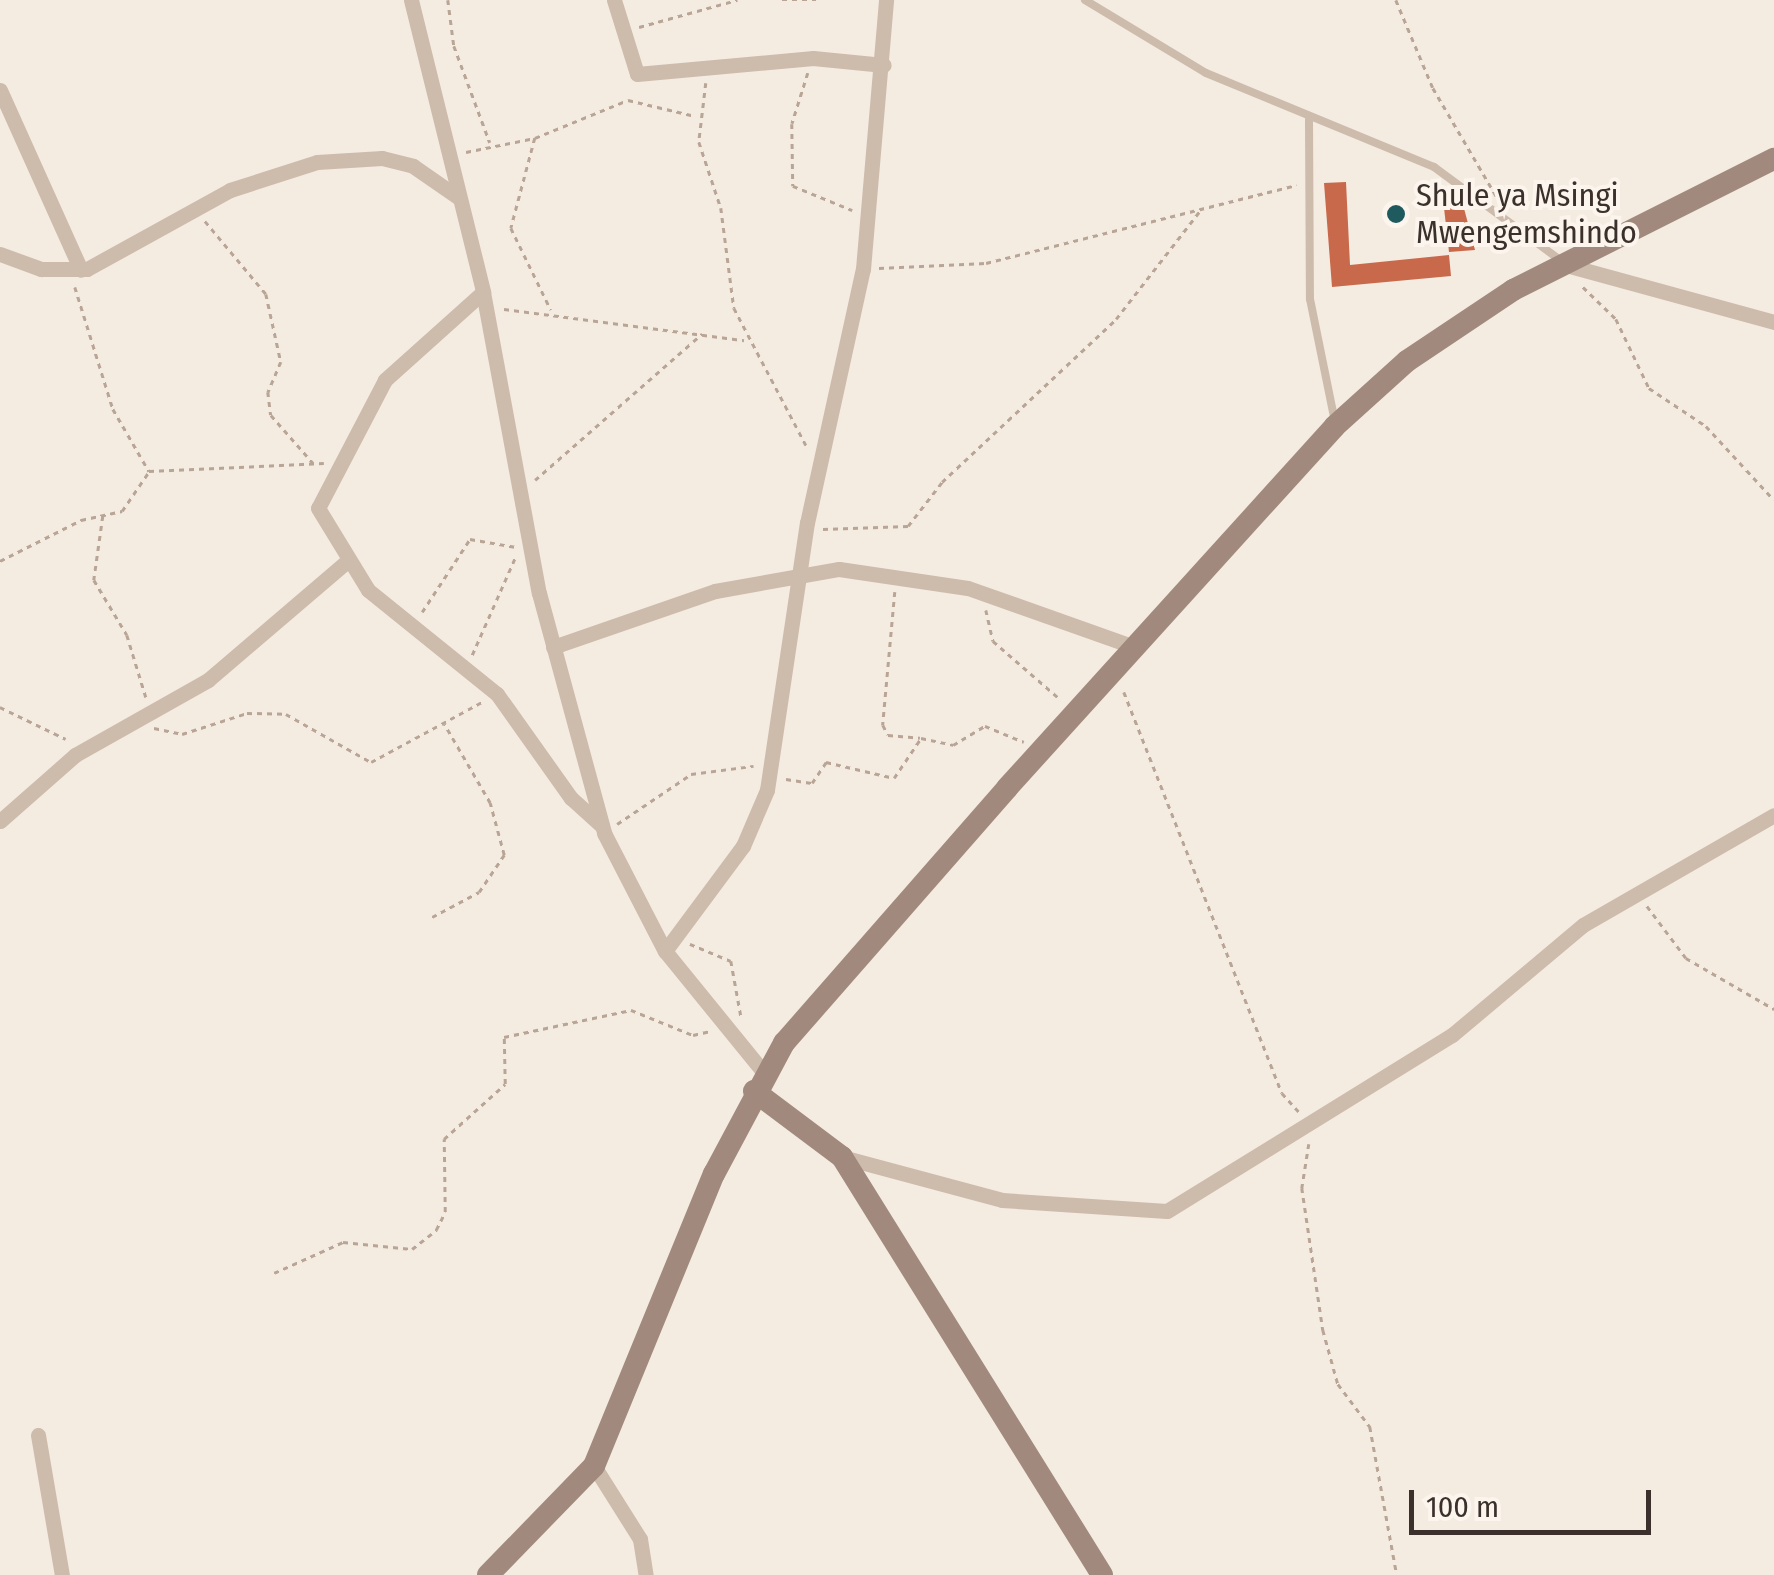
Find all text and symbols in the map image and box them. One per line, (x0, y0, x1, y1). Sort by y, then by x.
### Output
place label: Shule ya Msingi Mwengemshindo (1416, 177, 1637, 252)
marker: Shule ya Msingi Mwengemshindo (1385, 203, 1407, 225)
scale bar (1414, 1470, 1656, 1532)
text: 100 m (1426, 1489, 1499, 1525)

